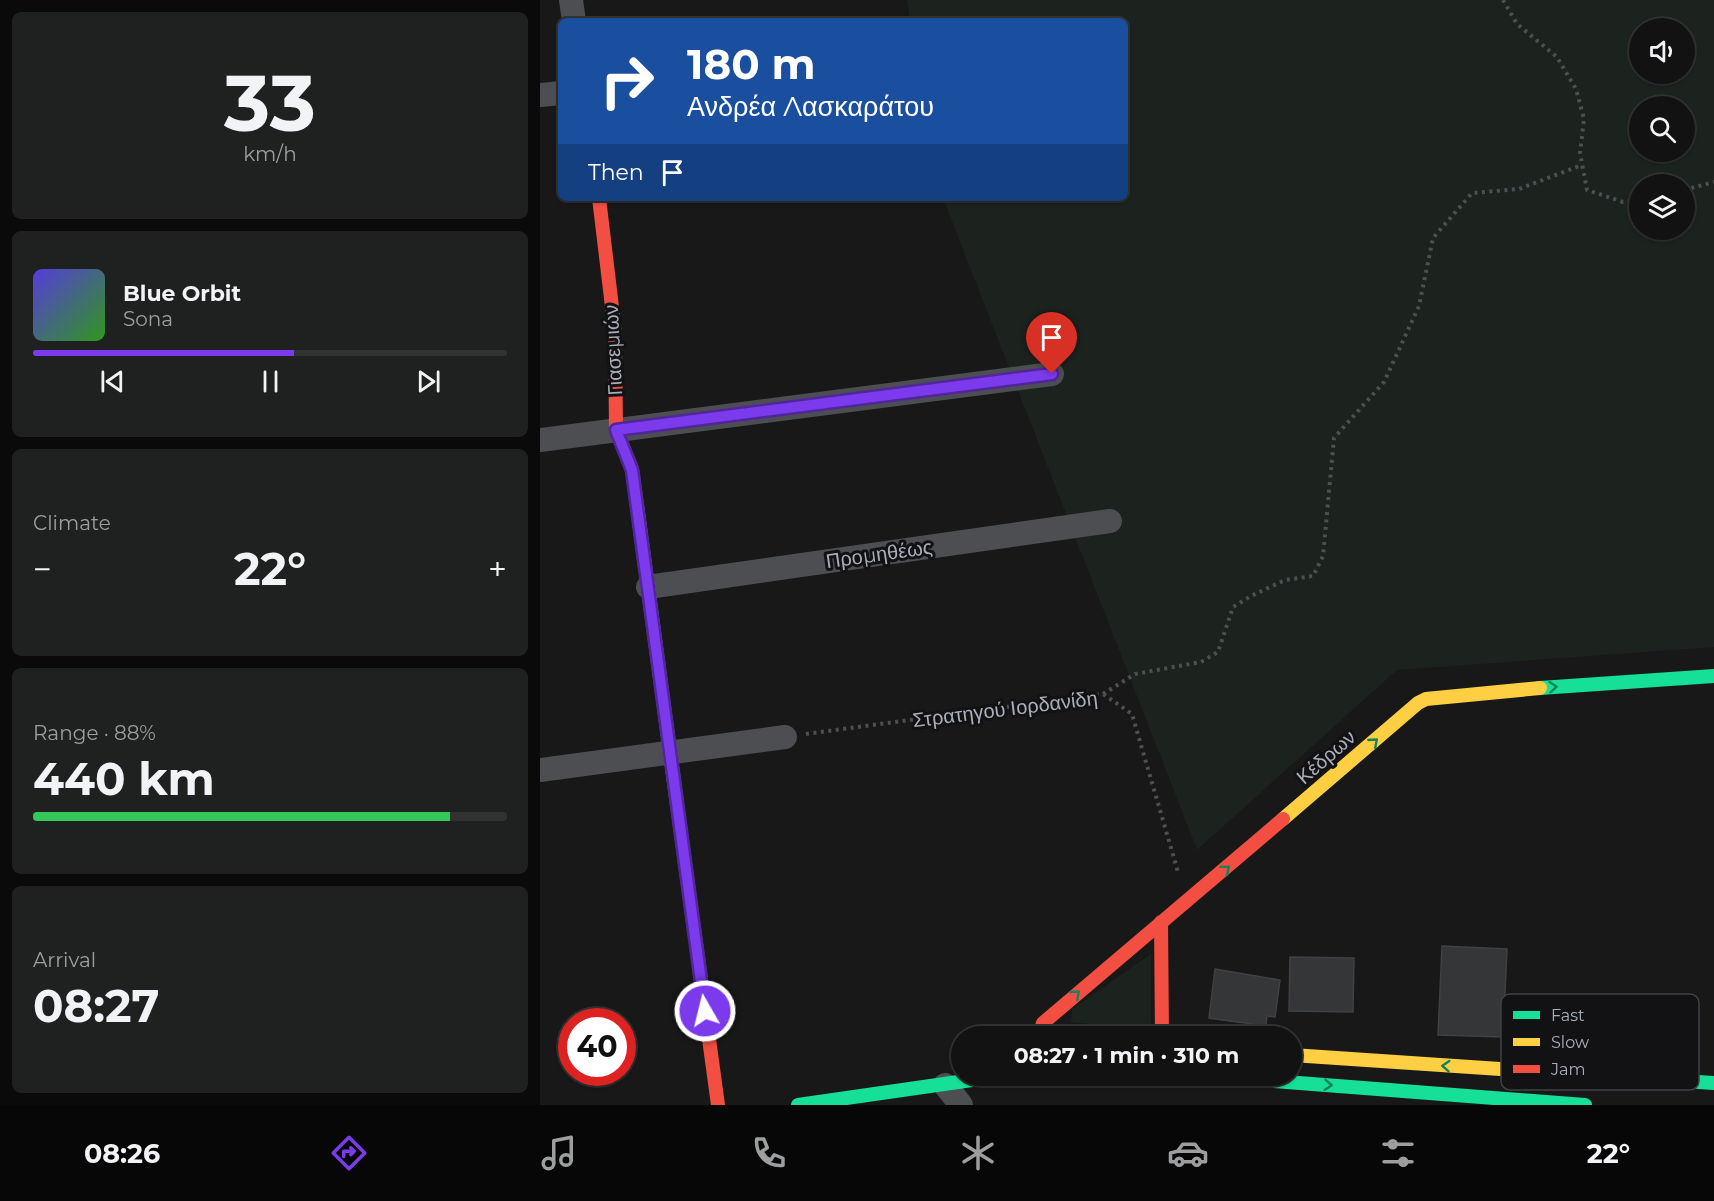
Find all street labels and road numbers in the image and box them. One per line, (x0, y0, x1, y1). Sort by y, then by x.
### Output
street label: Γιασεμιών (599, 304, 627, 396)
street label: Προμηθέως (824, 535, 934, 573)
street label: Στρατηγού Ιορδανίδη (911, 686, 1099, 732)
street label: Κέδρων (1292, 725, 1360, 789)

